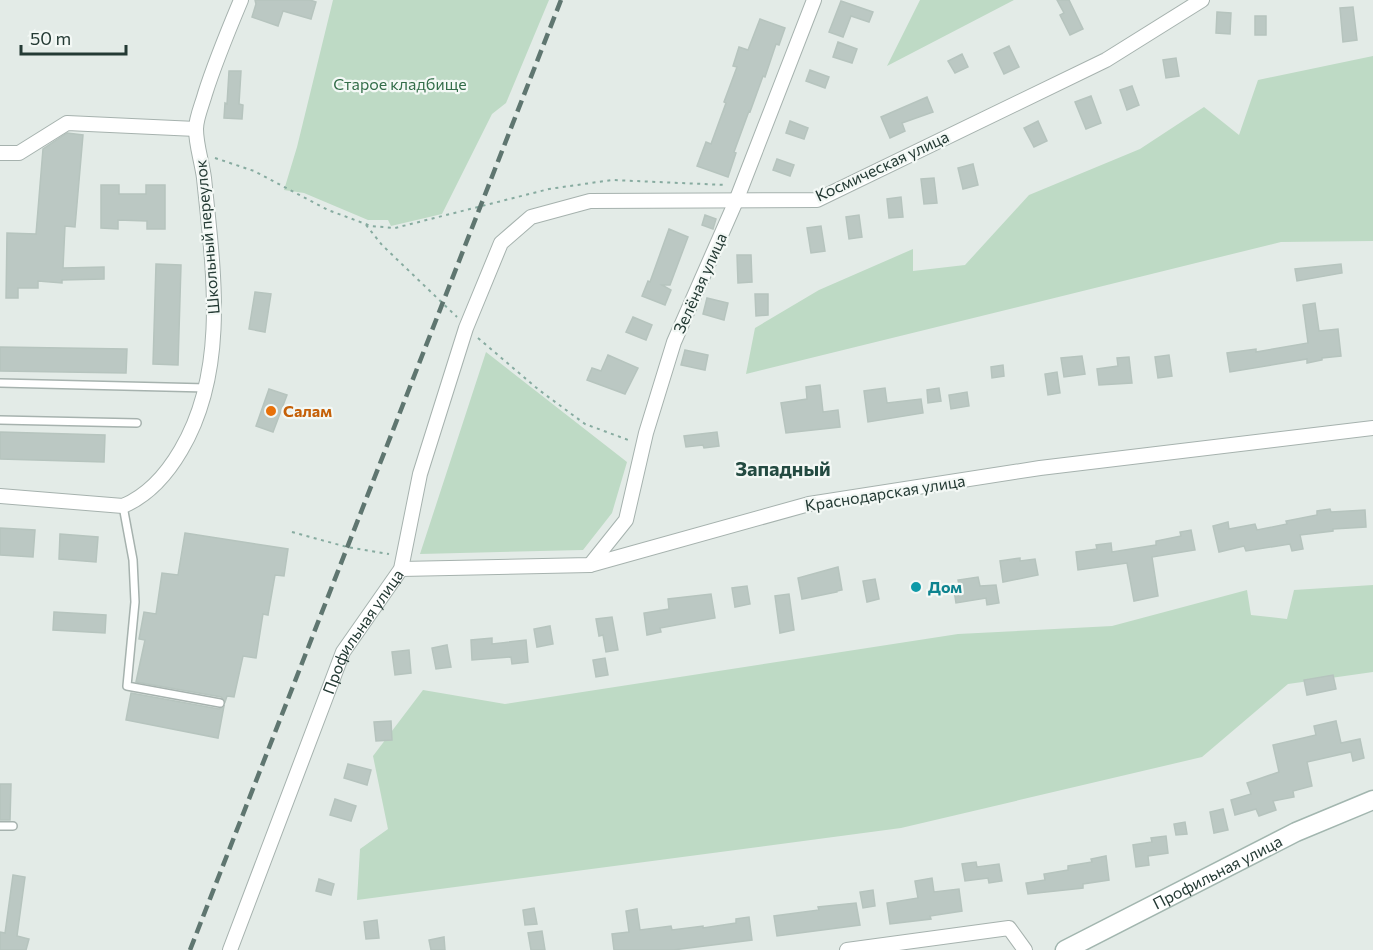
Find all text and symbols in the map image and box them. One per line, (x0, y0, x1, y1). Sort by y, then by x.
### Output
scale bar (21, 18, 126, 56)
text: 50 m (30, 27, 71, 49)
park label: Старое кладбище (333, 74, 467, 93)
street label: Космическая улица (812, 126, 952, 205)
street label: Школьный переулок (190, 159, 223, 315)
street label: Зелёная улица (669, 230, 730, 336)
place label: Салам (283, 401, 332, 420)
marker: Салам (264, 404, 278, 418)
district label: Западный (735, 456, 831, 480)
street label: Краснодарская улица (803, 470, 966, 515)
street label: Профильная улица (318, 565, 407, 696)
place label: Дом (928, 577, 962, 596)
marker: Дом (909, 580, 923, 594)
street label: Профильная улица (1149, 831, 1285, 913)

